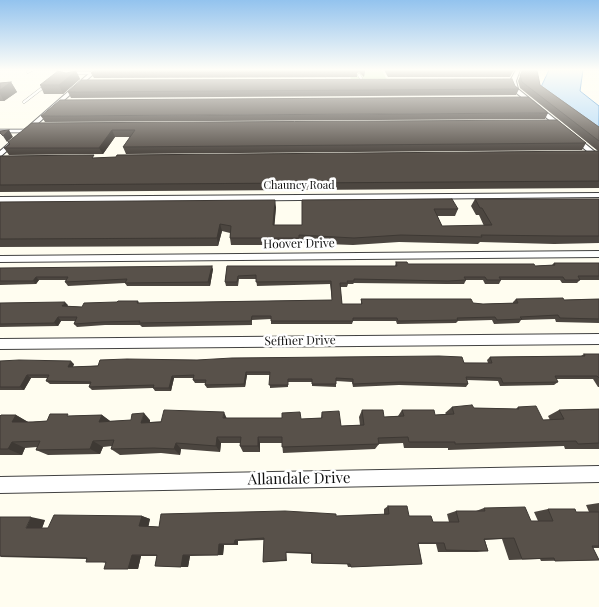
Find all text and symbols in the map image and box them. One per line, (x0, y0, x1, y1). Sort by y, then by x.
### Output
street label: Chauncy Road (263, 179, 335, 193)
street label: Hoover Drive (263, 236, 335, 252)
street label: Seffner Drive (264, 333, 336, 349)
street label: Allandale Drive (247, 469, 351, 489)

